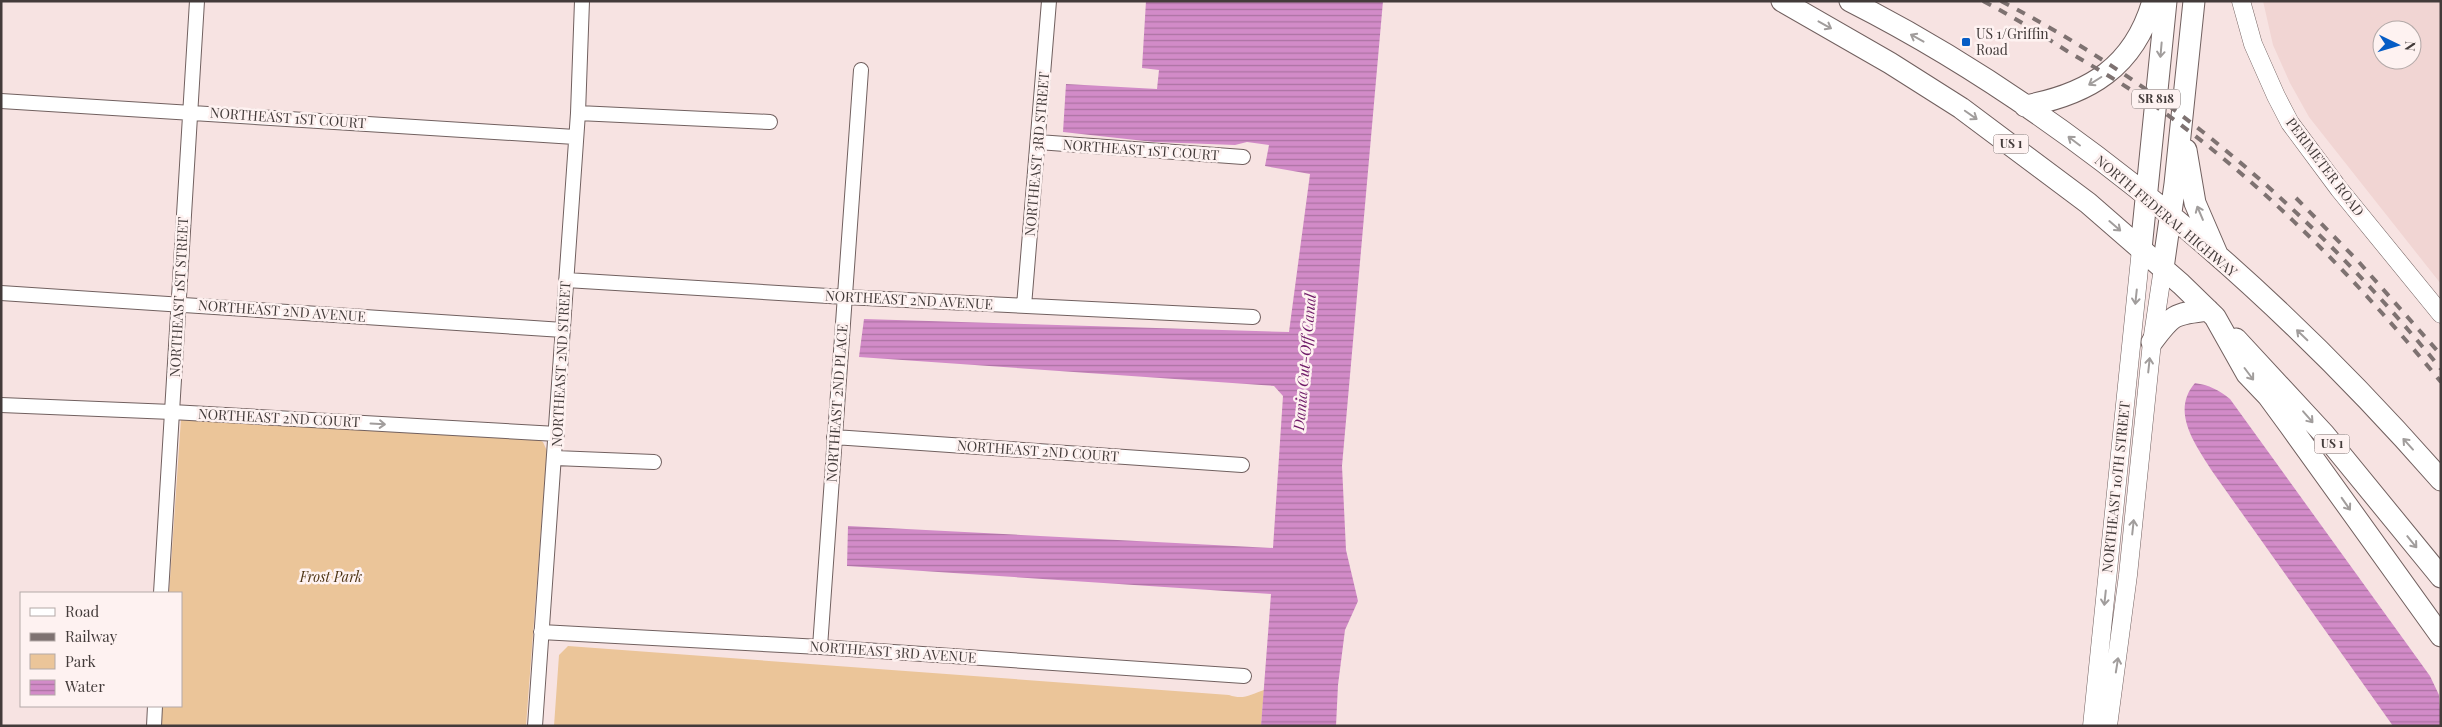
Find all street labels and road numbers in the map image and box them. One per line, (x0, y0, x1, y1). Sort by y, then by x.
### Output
street label: NORTHEAST 3RD STREET (1020, 71, 1053, 237)
road number: SR 818 (2132, 90, 2180, 108)
street label: NORTHEAST 1ST COURT (209, 103, 367, 132)
street label: PERIMETER ROAD (2282, 114, 2369, 220)
road number: US 1 (1994, 134, 2028, 154)
street label: NORTHEAST 1ST COURT (1062, 135, 1220, 164)
street label: NORTH FEDERAL HIGHWAY (2091, 150, 2242, 281)
street label: NORTHEAST 1ST STREET (165, 216, 192, 378)
street label: NORTHEAST 2ND STREET (547, 280, 574, 448)
street label: NORTHEAST 2ND AVENUE (825, 286, 994, 313)
street label: NORTHEAST 2ND AVENUE (197, 295, 367, 326)
street label: NORTHEAST 2ND PLACE (821, 323, 852, 483)
street label: NORTHEAST 10TH STREET (2097, 400, 2134, 574)
street label: NORTHEAST 2ND COURT (197, 404, 361, 431)
road number: US 1 (2314, 434, 2350, 454)
street label: NORTHEAST 2ND COURT (956, 435, 1120, 466)
street label: NORTHEAST 3RD AVENUE (809, 636, 977, 667)

